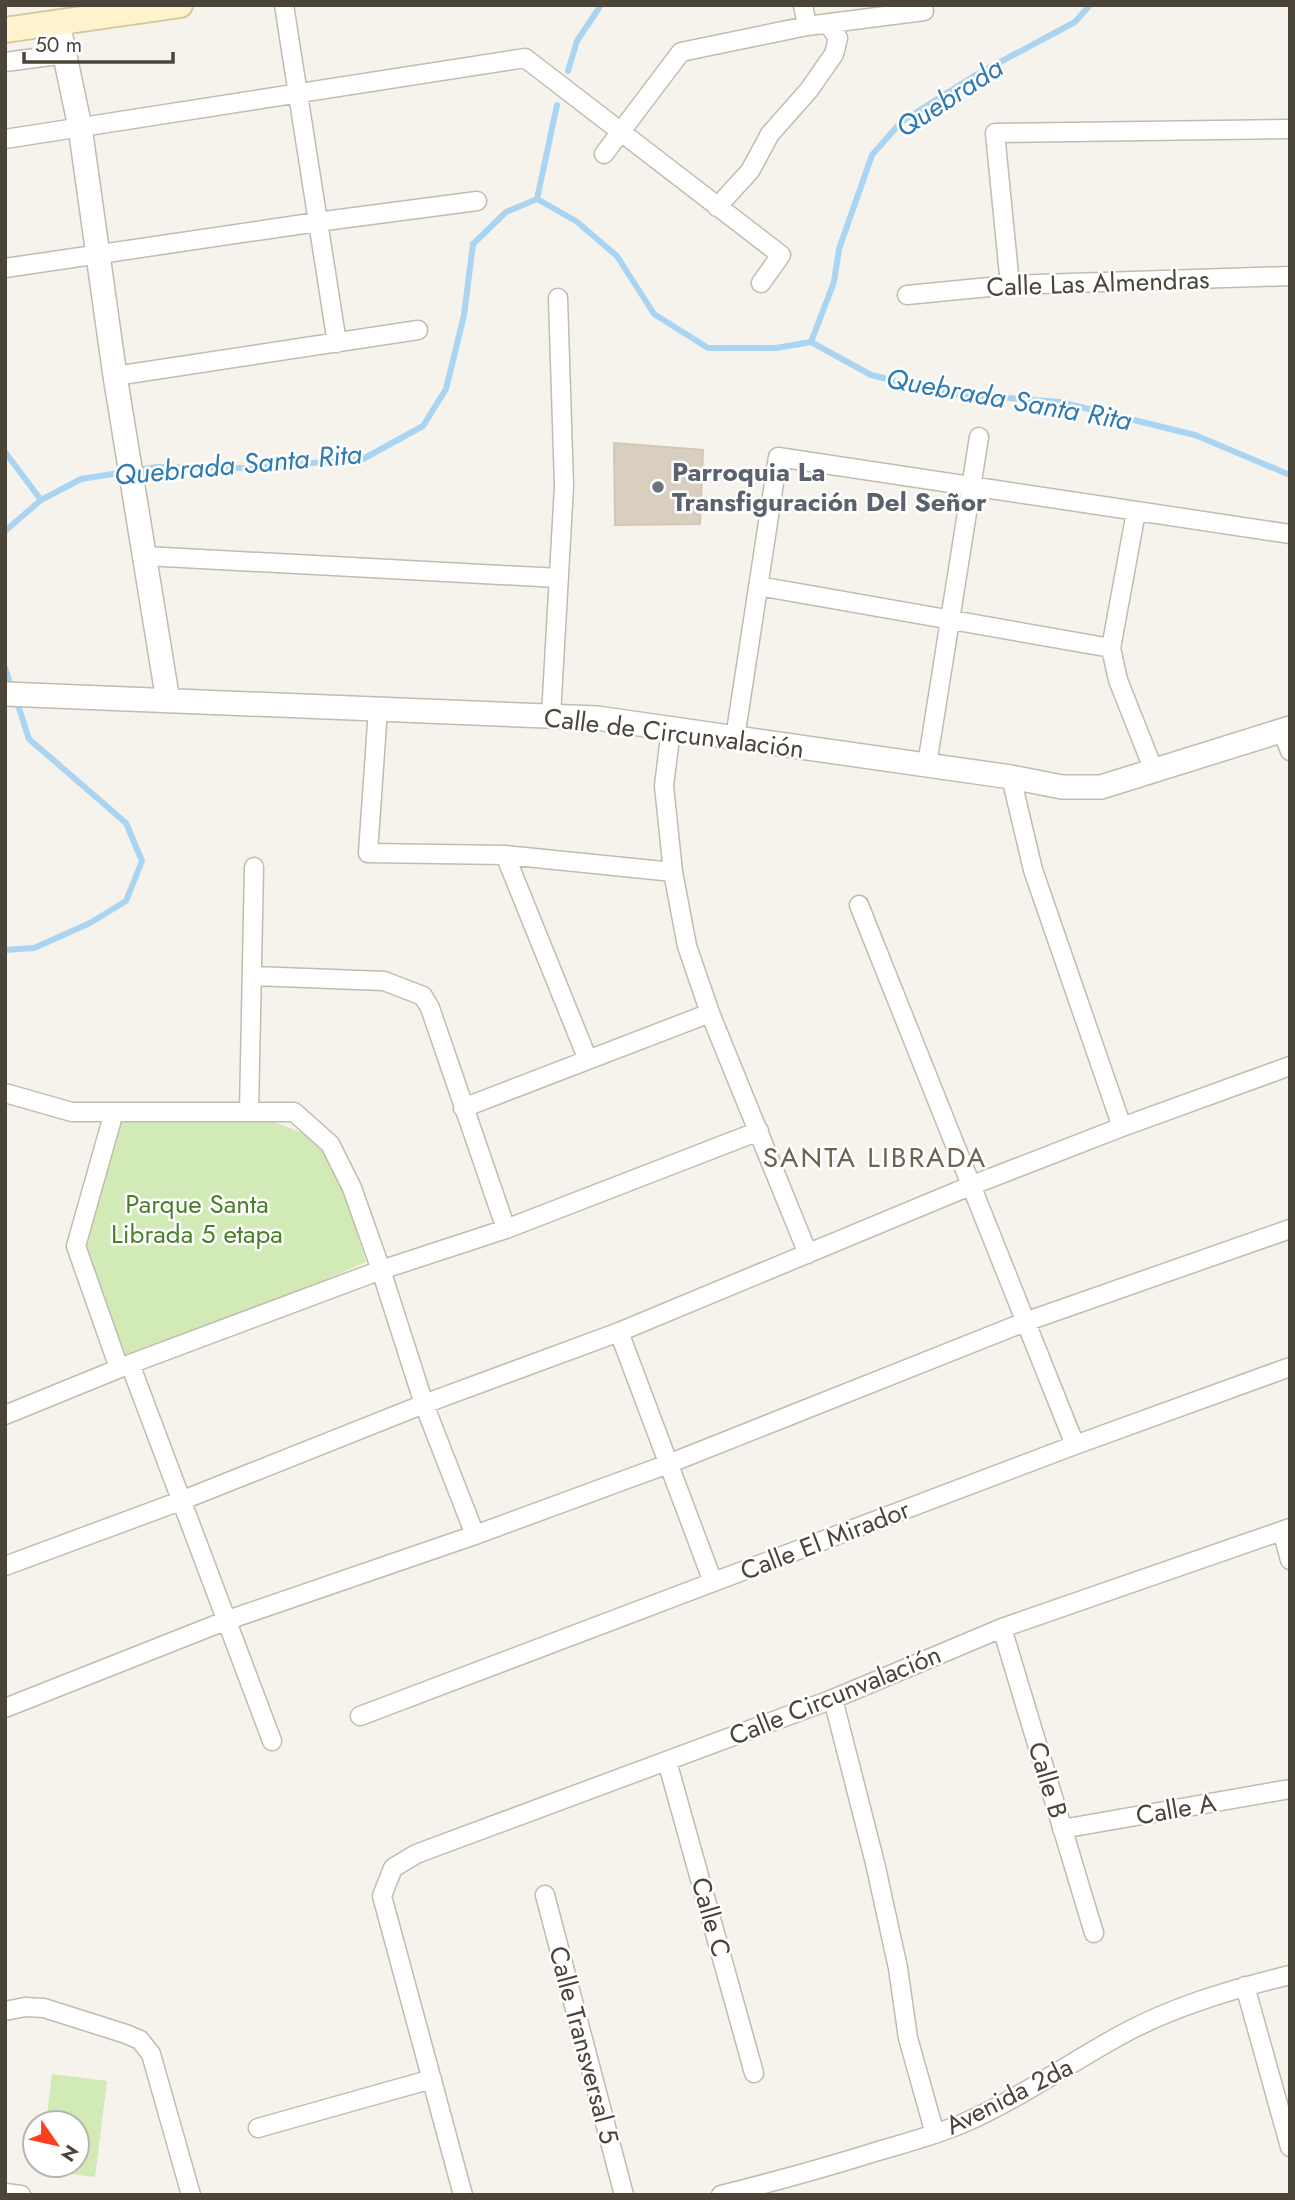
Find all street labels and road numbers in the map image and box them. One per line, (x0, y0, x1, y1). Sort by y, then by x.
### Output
street label: Calle Las Almendras (986, 260, 1210, 306)
street label: Calle de Circunvalación (542, 698, 806, 768)
street label: Calle El Mirador (735, 1490, 915, 1590)
street label: Calle Circunvalación (723, 1635, 947, 1755)
street label: Calle B (1018, 1737, 1078, 1823)
street label: Calle A (1133, 1783, 1220, 1835)
street label: Calle C (682, 1873, 740, 1961)
street label: Calle Transversal 5 (539, 1942, 629, 2148)
street label: Avenida 2da (939, 2048, 1079, 2144)

